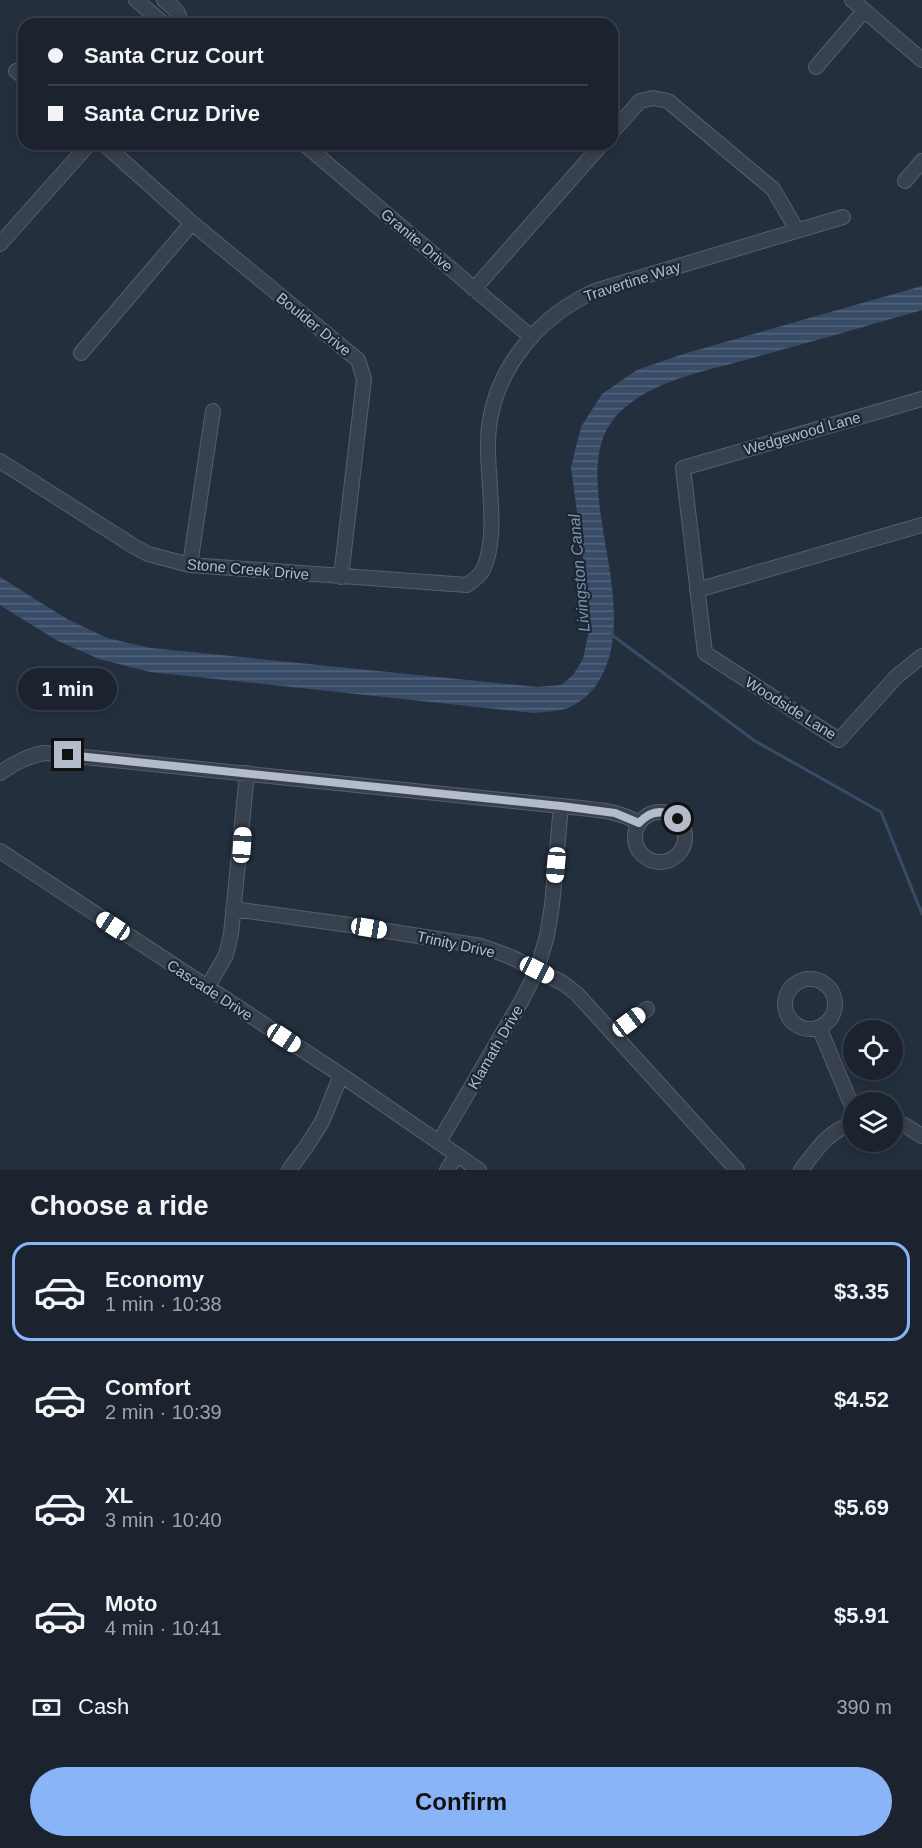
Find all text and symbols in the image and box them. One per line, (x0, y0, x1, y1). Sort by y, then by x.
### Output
text: Santa Cruz Court (84, 43, 264, 68)
text: Santa Cruz Drive (84, 101, 260, 126)
street label: Granite Drive (378, 205, 456, 275)
street label: Travertine Way (582, 257, 683, 305)
street label: Boulder Drive (273, 289, 355, 359)
street label: Wedgewood Lane (742, 408, 862, 458)
water label: Livingston Canal (565, 513, 593, 633)
street label: Stone Creek Drive (186, 555, 310, 583)
callout: 1 min (19, 668, 118, 710)
street label: Woodside Lane (742, 673, 840, 743)
text: 1 min (41, 678, 94, 700)
route end (54, 741, 81, 768)
route start (664, 805, 691, 832)
car (232, 826, 252, 864)
car (545, 846, 567, 884)
car (93, 909, 133, 943)
car (350, 916, 388, 940)
street label: Trinity Drive (415, 927, 497, 961)
car (517, 954, 557, 986)
street label: Cascade Drive (164, 956, 256, 1024)
street label: Klamath Drive (464, 1002, 526, 1092)
car (609, 1004, 649, 1040)
map controls (843, 1020, 903, 1152)
button: locate (843, 1020, 903, 1080)
car (264, 1021, 304, 1055)
button: layers (843, 1092, 903, 1152)
text: Choose a ride (30, 1191, 209, 1221)
icon: car (33, 1265, 87, 1319)
text: Economy (105, 1267, 204, 1292)
text: $3.35 (834, 1279, 889, 1304)
text: 1 min · 10:38 (105, 1293, 222, 1315)
icon: car (33, 1373, 87, 1427)
text: Comfort (105, 1375, 191, 1400)
text: $4.52 (834, 1387, 889, 1412)
text: 2 min · 10:39 (105, 1401, 222, 1423)
icon: car (33, 1481, 87, 1535)
text: XL (105, 1483, 133, 1508)
text: $5.69 (834, 1495, 889, 1520)
text: 3 min · 10:40 (105, 1509, 222, 1531)
icon: car (33, 1589, 87, 1643)
text: Moto (105, 1591, 158, 1616)
text: $5.91 (834, 1603, 889, 1628)
text: 4 min · 10:41 (105, 1617, 222, 1639)
icon: cash (30, 1691, 63, 1724)
text: Cash (78, 1694, 129, 1719)
text: 390 m (836, 1696, 892, 1718)
button: Confirm (30, 1767, 892, 1836)

